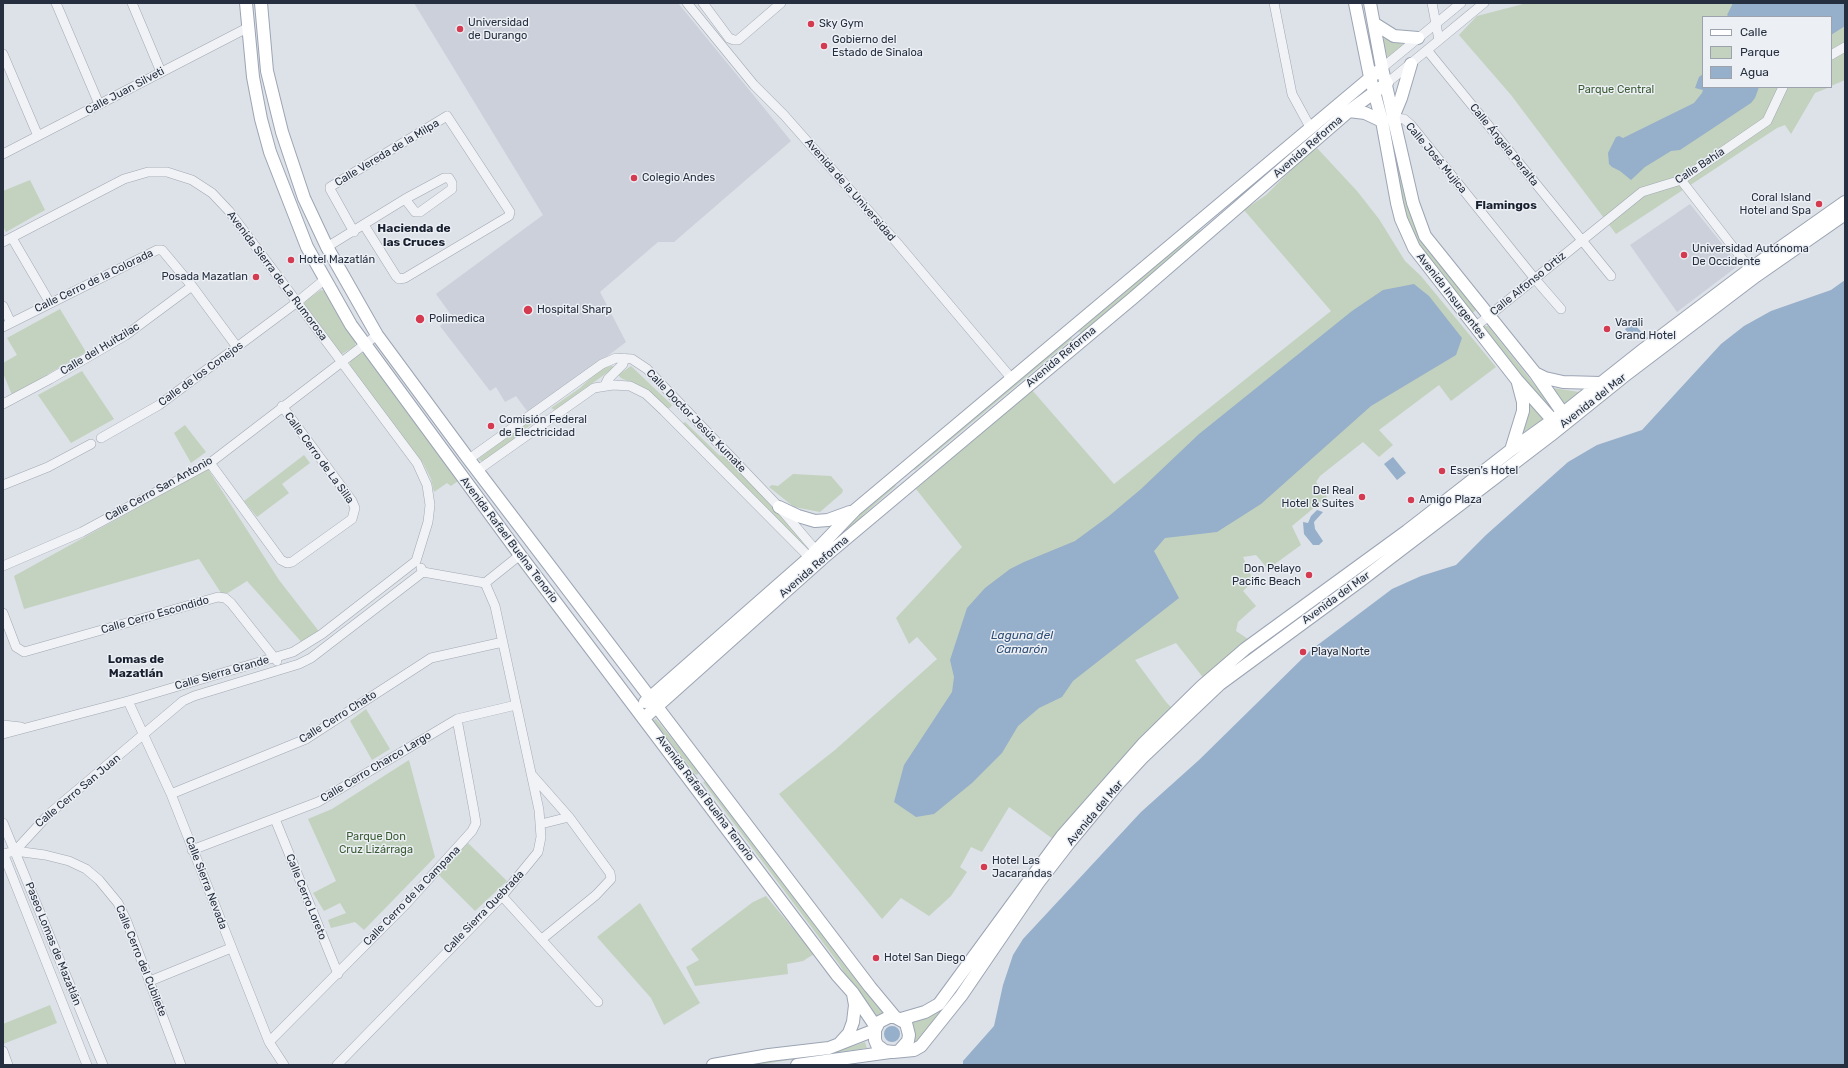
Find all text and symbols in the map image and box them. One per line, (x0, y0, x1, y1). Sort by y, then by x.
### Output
place label: Universidad de Durango (468, 16, 529, 42)
legend (1702, 16, 1832, 88)
place label: Sky Gym (819, 17, 864, 31)
marker: Sky Gym (806, 19, 816, 29)
marker: Universidad de Durango (455, 24, 465, 34)
text: Calle (1740, 25, 1767, 39)
place label: Gobierno del Estado de Sinaloa (832, 33, 923, 59)
marker: Gobierno del Estado de Sinaloa (819, 41, 829, 51)
text: Parque (1740, 45, 1780, 59)
street label: Calle Juan Silveti (83, 65, 167, 117)
text: Agua (1740, 65, 1769, 79)
park label: Parque Central (1578, 83, 1654, 97)
street label: Calle Ángela Peralta (1467, 101, 1541, 189)
street label: Avenida Reforma (1271, 113, 1345, 181)
street label: Calle Vereda de la Milpa (332, 117, 442, 189)
street label: Calle José Mujica (1403, 120, 1469, 196)
street label: Avenida de la Universidad (802, 136, 898, 244)
street label: Calle Bahía (1673, 145, 1727, 187)
place label: Colegio Andes (642, 171, 715, 185)
marker: Colegio Andes (629, 173, 639, 183)
place label: Coral Island Hotel and Spa (1740, 191, 1811, 217)
district label: Flamingos (1475, 199, 1537, 213)
marker: Coral Island Hotel and Spa (1814, 199, 1824, 209)
street label: Avenida Sierra de La Rumorosa (224, 209, 330, 343)
district label: Hacienda de las Cruces (377, 222, 451, 250)
place label: Universidad Autónoma De Occidente (1692, 242, 1809, 268)
street label: Calle Cerro de la Colorada (32, 246, 156, 316)
street label: Calle Alfonso Ortiz (1487, 249, 1569, 319)
marker: Universidad Autónoma De Occidente (1679, 250, 1689, 260)
street label: Avenida Insurgentes (1413, 251, 1489, 341)
place label: Hotel Mazatlán (299, 253, 375, 267)
marker: Hotel Mazatlán (286, 255, 296, 265)
place label: Posada Mazatlan (162, 270, 248, 284)
marker: Posada Mazatlan (251, 272, 261, 282)
place label: Hospital Sharp (537, 303, 612, 317)
marker: Hospital Sharp (522, 304, 534, 316)
place label: Polimedica (429, 312, 485, 326)
marker: Polimedica (414, 313, 426, 325)
place label: Varali Grand Hotel (1615, 316, 1676, 342)
street label: Calle del Huitzilac (58, 320, 142, 378)
street label: Avenida Reforma (1023, 324, 1099, 390)
marker: Varali Grand Hotel (1602, 324, 1612, 334)
street label: Calle de los Conejos (156, 339, 246, 409)
street label: Calle Doctor Jesús Kumate (643, 367, 749, 475)
street label: Avenida del Mar (1557, 371, 1629, 431)
street label: Calle Cerro de La Silla (281, 410, 357, 506)
place label: Comisión Federal de Electricidad (499, 413, 587, 439)
marker: Comisión Federal de Electricidad (486, 421, 496, 431)
street label: Calle Cerro San Antonio (103, 454, 215, 524)
place label: Essen's Hotel (1450, 464, 1518, 478)
marker: Essen's Hotel (1437, 466, 1447, 476)
street label: Avenida Rafael Buelna Tenorio (457, 474, 561, 606)
place label: Del Real Hotel & Suites (1282, 484, 1354, 510)
marker: Del Real Hotel & Suites (1357, 492, 1367, 502)
place label: Amigo Plaza (1419, 493, 1482, 507)
marker: Amigo Plaza (1406, 495, 1416, 505)
street label: Avenida Reforma (777, 533, 851, 601)
place label: Don Pelayo Pacific Beach (1232, 562, 1301, 588)
street label: Avenida del Mar (1299, 569, 1373, 627)
marker: Don Pelayo Pacific Beach (1304, 570, 1314, 580)
street label: Calle Cerro Escondido (99, 593, 211, 637)
water label: Laguna del Camarón (991, 629, 1053, 657)
place label: Playa Norte (1311, 645, 1370, 659)
marker: Playa Norte (1298, 647, 1308, 657)
district label: Lomas de Mazatlán (108, 653, 164, 681)
street label: Calle Sierra Grande (173, 653, 271, 693)
street label: Calle Cerro Chato (297, 688, 379, 746)
street label: Calle Cerro Charco Largo (318, 729, 434, 805)
street label: Avenida Rafael Buelna Tenorio (653, 732, 757, 864)
street label: Calle Cerro San Juan (33, 752, 123, 830)
street label: Avenida del Mar (1064, 778, 1126, 848)
park label: Parque Don Cruz Lizárraga (339, 830, 413, 856)
street label: Calle Sierra Nevada (182, 835, 230, 931)
street label: Calle Cerro de la Campana (361, 843, 463, 949)
street label: Calle Cerro Loreto (283, 852, 329, 942)
place label: Hotel Las Jacarandas (992, 854, 1052, 880)
marker: Hotel Las Jacarandas (979, 862, 989, 872)
street label: Calle Sierra Quebrada (441, 868, 527, 956)
street label: Paseo Lomas de Mazatlán (22, 880, 84, 1008)
street label: Calle Cerro del Cubilete (113, 903, 169, 1019)
place label: Hotel San Diego (884, 951, 966, 965)
marker: Hotel San Diego (871, 953, 881, 963)

